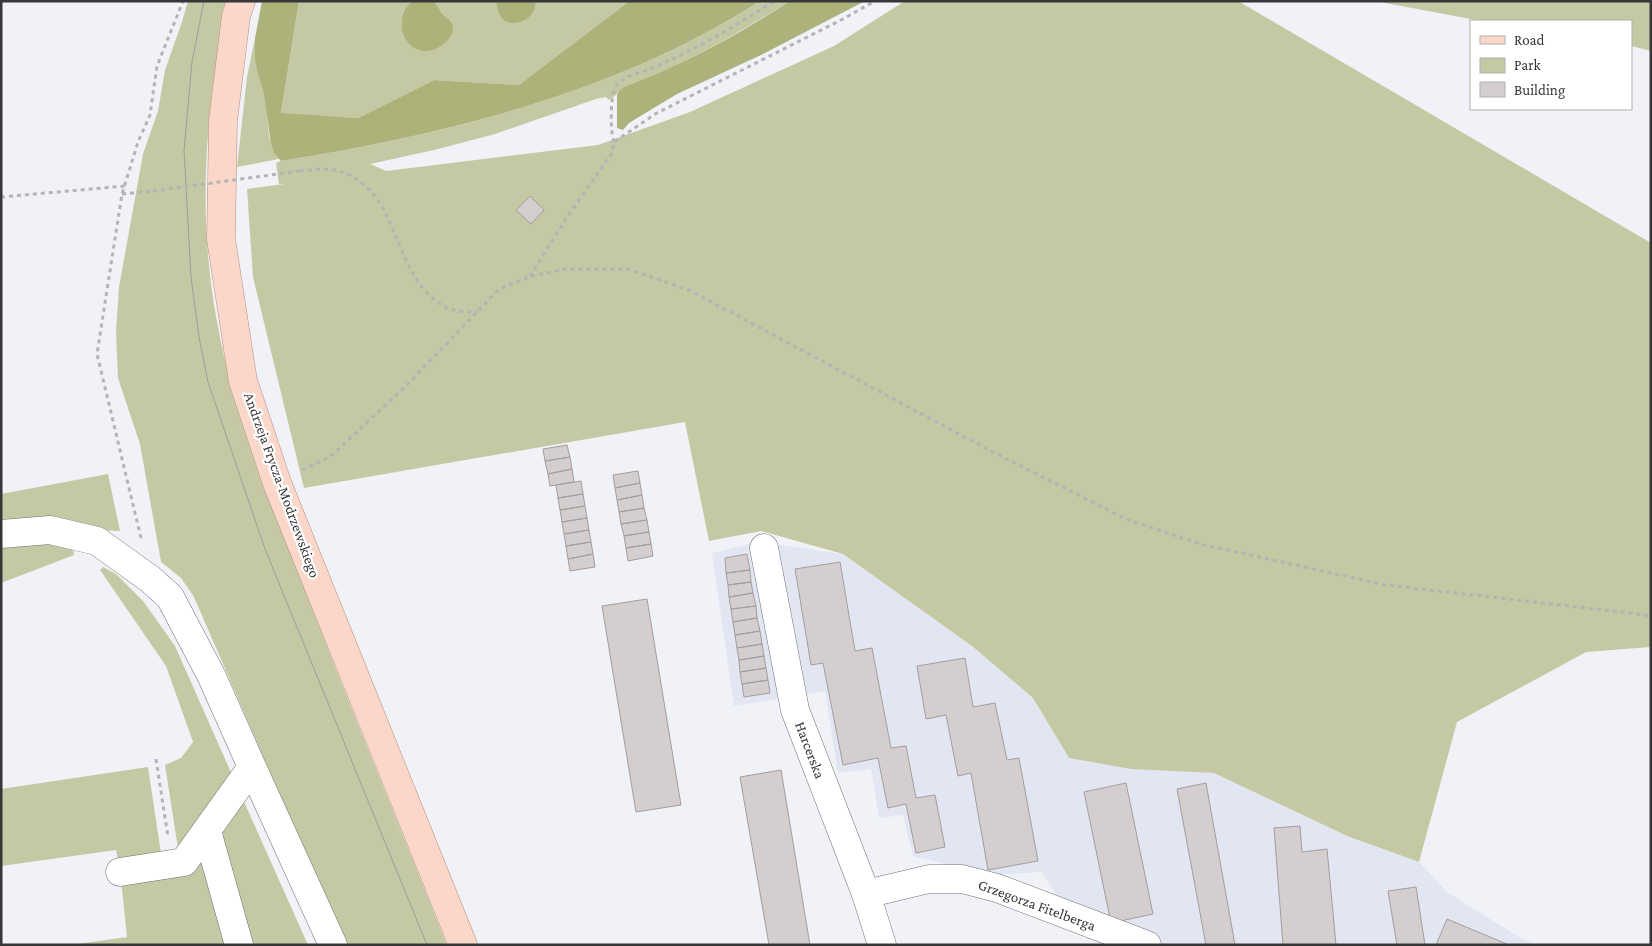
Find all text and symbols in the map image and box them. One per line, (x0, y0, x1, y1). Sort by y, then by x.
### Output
legend (1470, 20, 1632, 110)
text: Road (1514, 32, 1545, 48)
text: Park (1514, 57, 1541, 73)
text: Building (1514, 82, 1565, 99)
street label: Andrzeja Frycza-Modrzewskiego (240, 390, 323, 580)
street label: Harcerska (792, 719, 828, 781)
street label: Grzegorza Fitelberga (976, 876, 1098, 935)

